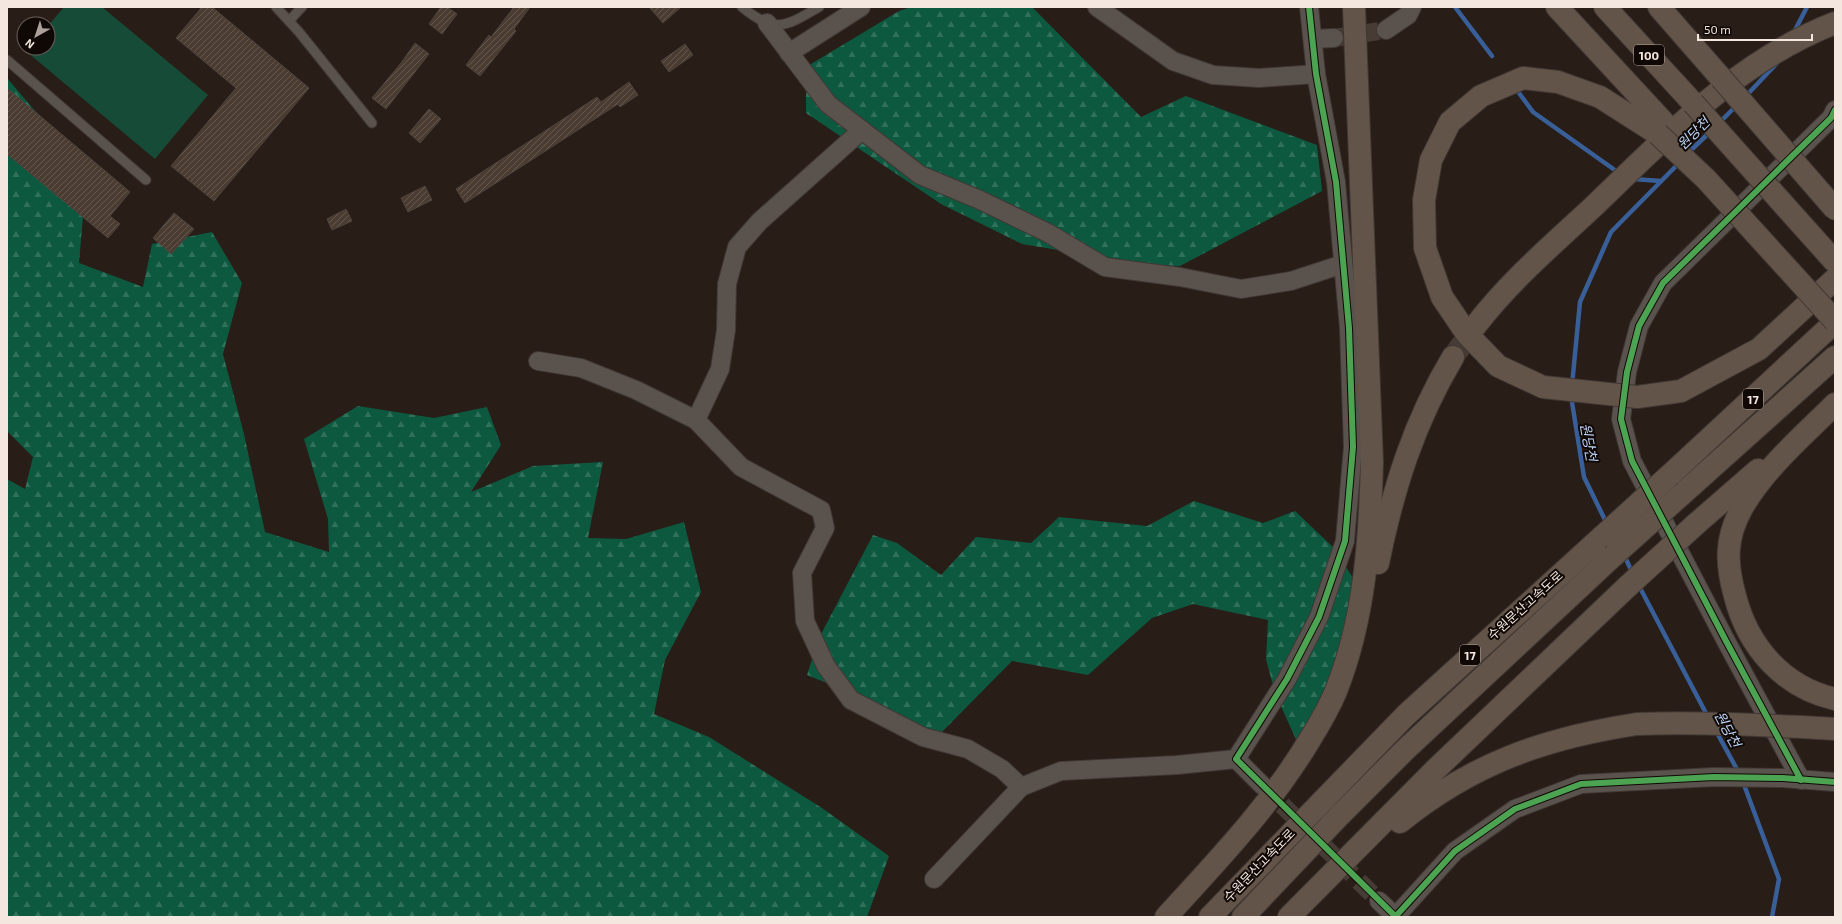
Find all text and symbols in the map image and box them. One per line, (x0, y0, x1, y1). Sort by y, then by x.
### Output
north arrow (16, 16, 56, 56)
scale bar (1698, 16, 1812, 42)
text: 50 m (1704, 22, 1731, 36)
text: N (22, 37, 37, 52)
road number: 100 (1634, 45, 1664, 65)
water label: 원당천 (1673, 113, 1713, 153)
road number: 17 (1743, 389, 1763, 409)
water label: 원당천 (1577, 421, 1601, 464)
street label: 수원문산고속도로 (1484, 567, 1566, 643)
road number: 17 (1460, 645, 1480, 665)
water label: 원당천 (1711, 708, 1745, 751)
street label: 수원문산고속도로 (1220, 825, 1298, 905)

